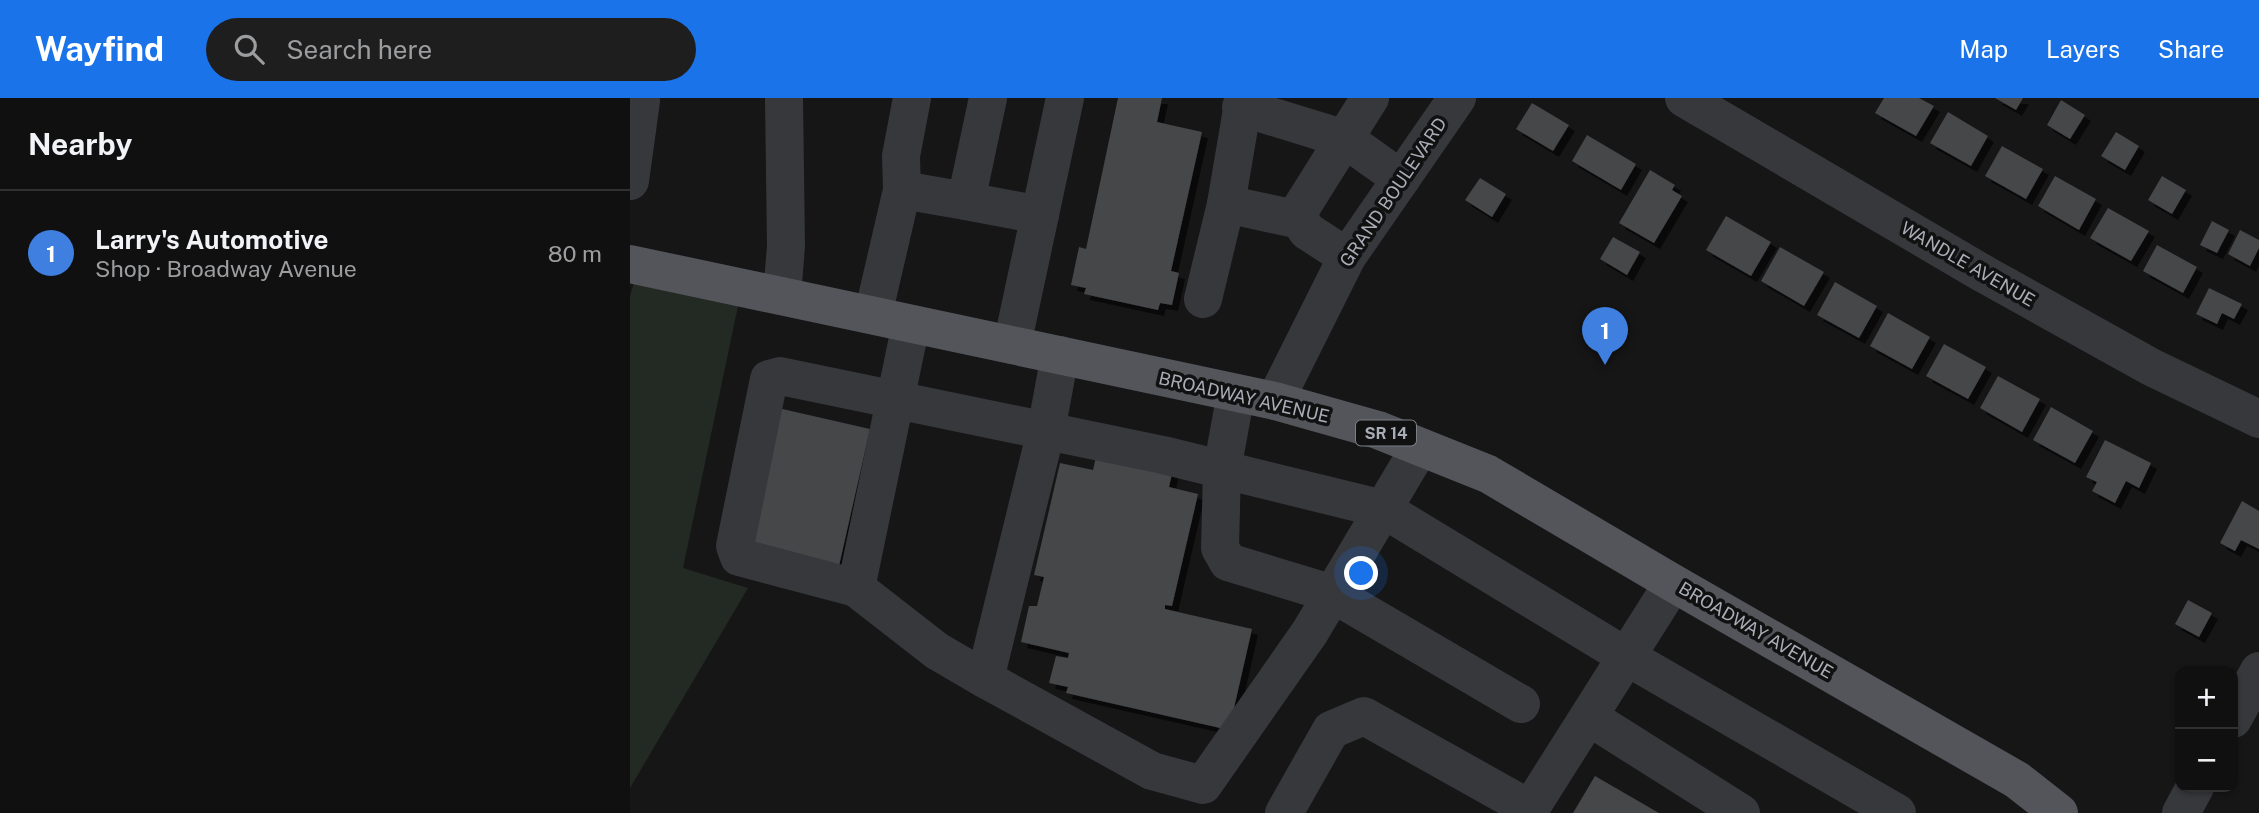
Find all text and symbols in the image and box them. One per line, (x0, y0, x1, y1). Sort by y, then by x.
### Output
search box (206, 18, 696, 81)
text: Wayfind (35, 30, 164, 68)
icon: search (230, 30, 268, 68)
text: Search here (286, 34, 432, 65)
text: Map (1959, 35, 2008, 63)
text: Layers (2046, 35, 2120, 63)
text: Share (2158, 35, 2224, 63)
street label: GRAND BOULEVARD (1335, 113, 1451, 271)
text: Nearby (28, 126, 132, 162)
street label: WANDLE AVENUE (1897, 217, 2039, 311)
text: Larry's Automotive (95, 224, 329, 255)
text: 1 (46, 240, 56, 267)
text: 80 m (548, 240, 602, 267)
text: Shop · Broadway Avenue (95, 255, 357, 282)
pin: 1 (1582, 307, 1628, 365)
street label: BROADWAY AVENUE (1157, 367, 1331, 427)
road number: SR 14 (1356, 420, 1416, 446)
your location (1344, 556, 1378, 590)
street label: BROADWAY AVENUE (1675, 577, 1837, 683)
map controls (2175, 666, 2238, 792)
button: + (2175, 666, 2238, 729)
button: − (2175, 729, 2238, 792)

